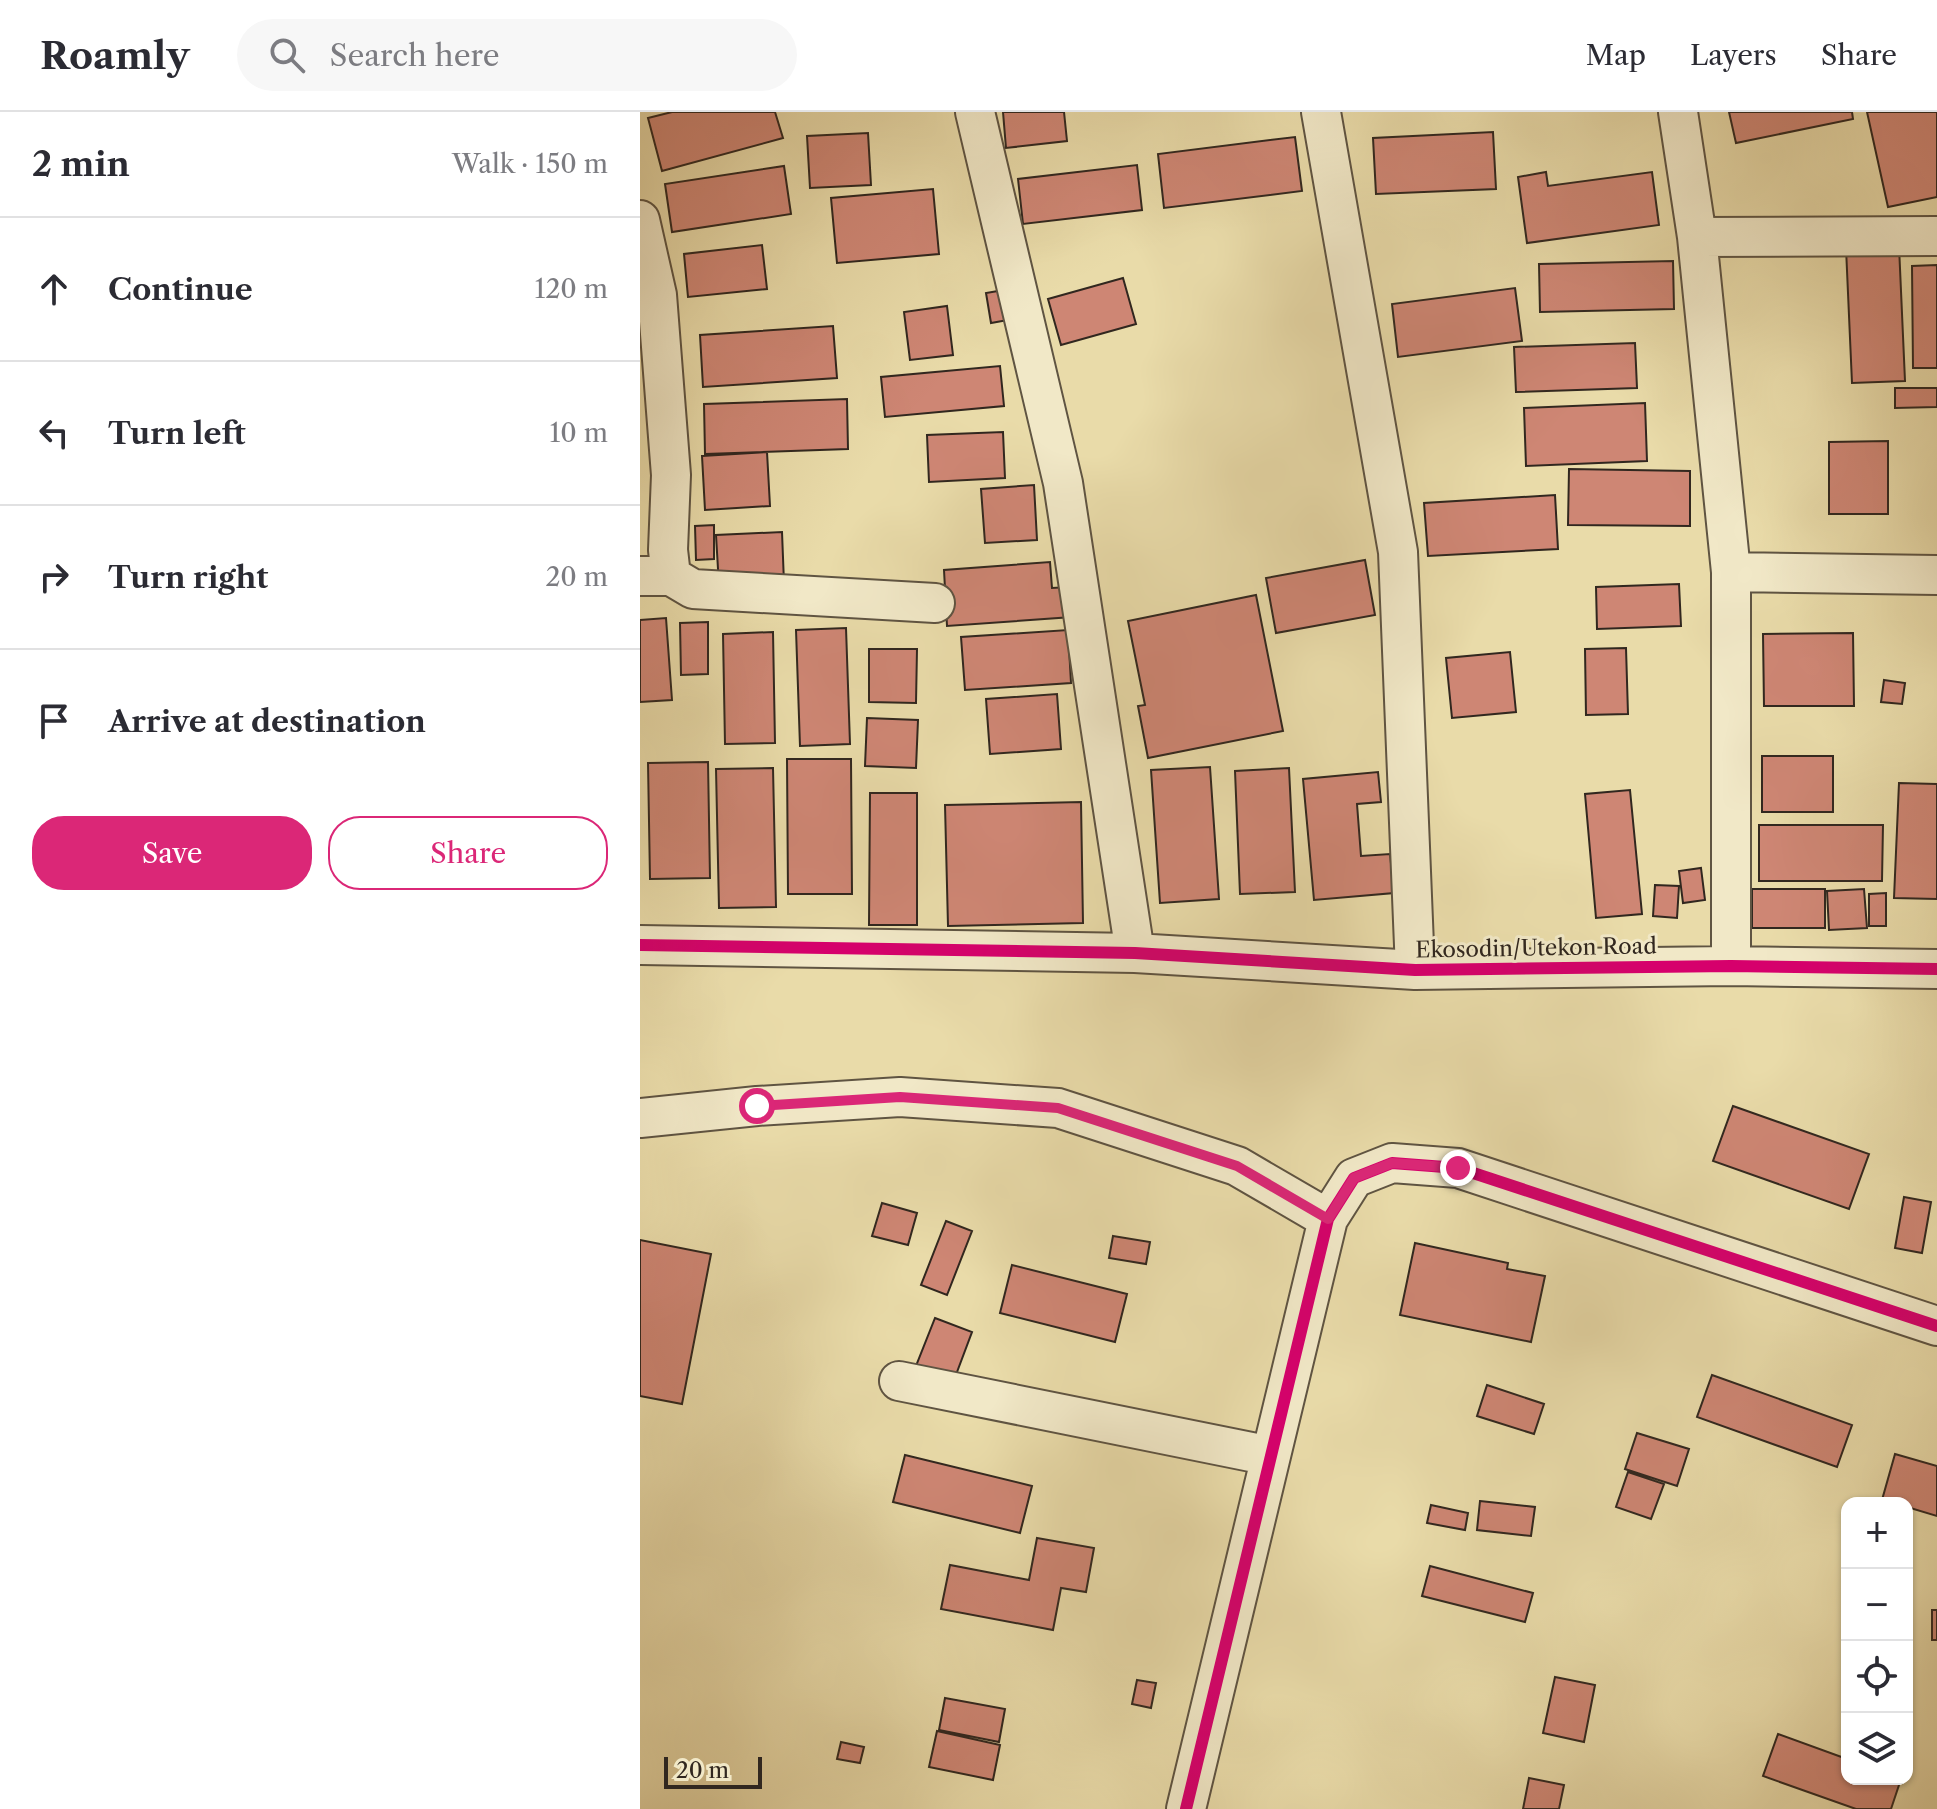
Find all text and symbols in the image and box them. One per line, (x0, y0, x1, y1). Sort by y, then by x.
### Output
search box (237, 19, 797, 91)
text: Roamly (40, 32, 189, 79)
icon: search (265, 33, 309, 77)
text: Search here (329, 37, 499, 74)
text: Map (1586, 38, 1646, 72)
text: Layers (1690, 38, 1777, 72)
text: Share (1821, 38, 1897, 72)
text: 2 min (32, 143, 130, 185)
text: Walk · 150 m (452, 148, 608, 180)
icon: ahead (32, 267, 76, 311)
text: Continue (108, 271, 253, 308)
text: 120 m (534, 273, 608, 305)
icon: left (32, 411, 76, 455)
text: Turn left (108, 415, 245, 452)
text: 10 m (549, 417, 608, 449)
icon: right (32, 555, 76, 599)
text: Turn right (108, 559, 268, 596)
text: 20 m (545, 561, 608, 593)
icon: arrive (32, 699, 76, 743)
text: Arrive at destination (108, 703, 426, 740)
button: Save (32, 816, 312, 890)
button: Share (328, 816, 608, 890)
street label: Ekosodin/Utekon Road (1415, 932, 1657, 964)
route start (739, 1088, 775, 1124)
route end (1440, 1150, 1476, 1186)
map controls (1841, 1497, 1913, 1785)
button: + (1841, 1497, 1913, 1569)
button: − (1841, 1569, 1913, 1641)
button: locate (1841, 1641, 1913, 1713)
button: layers (1841, 1713, 1913, 1785)
scale bar (664, 1753, 762, 1789)
text: 20 m (676, 1757, 729, 1784)

